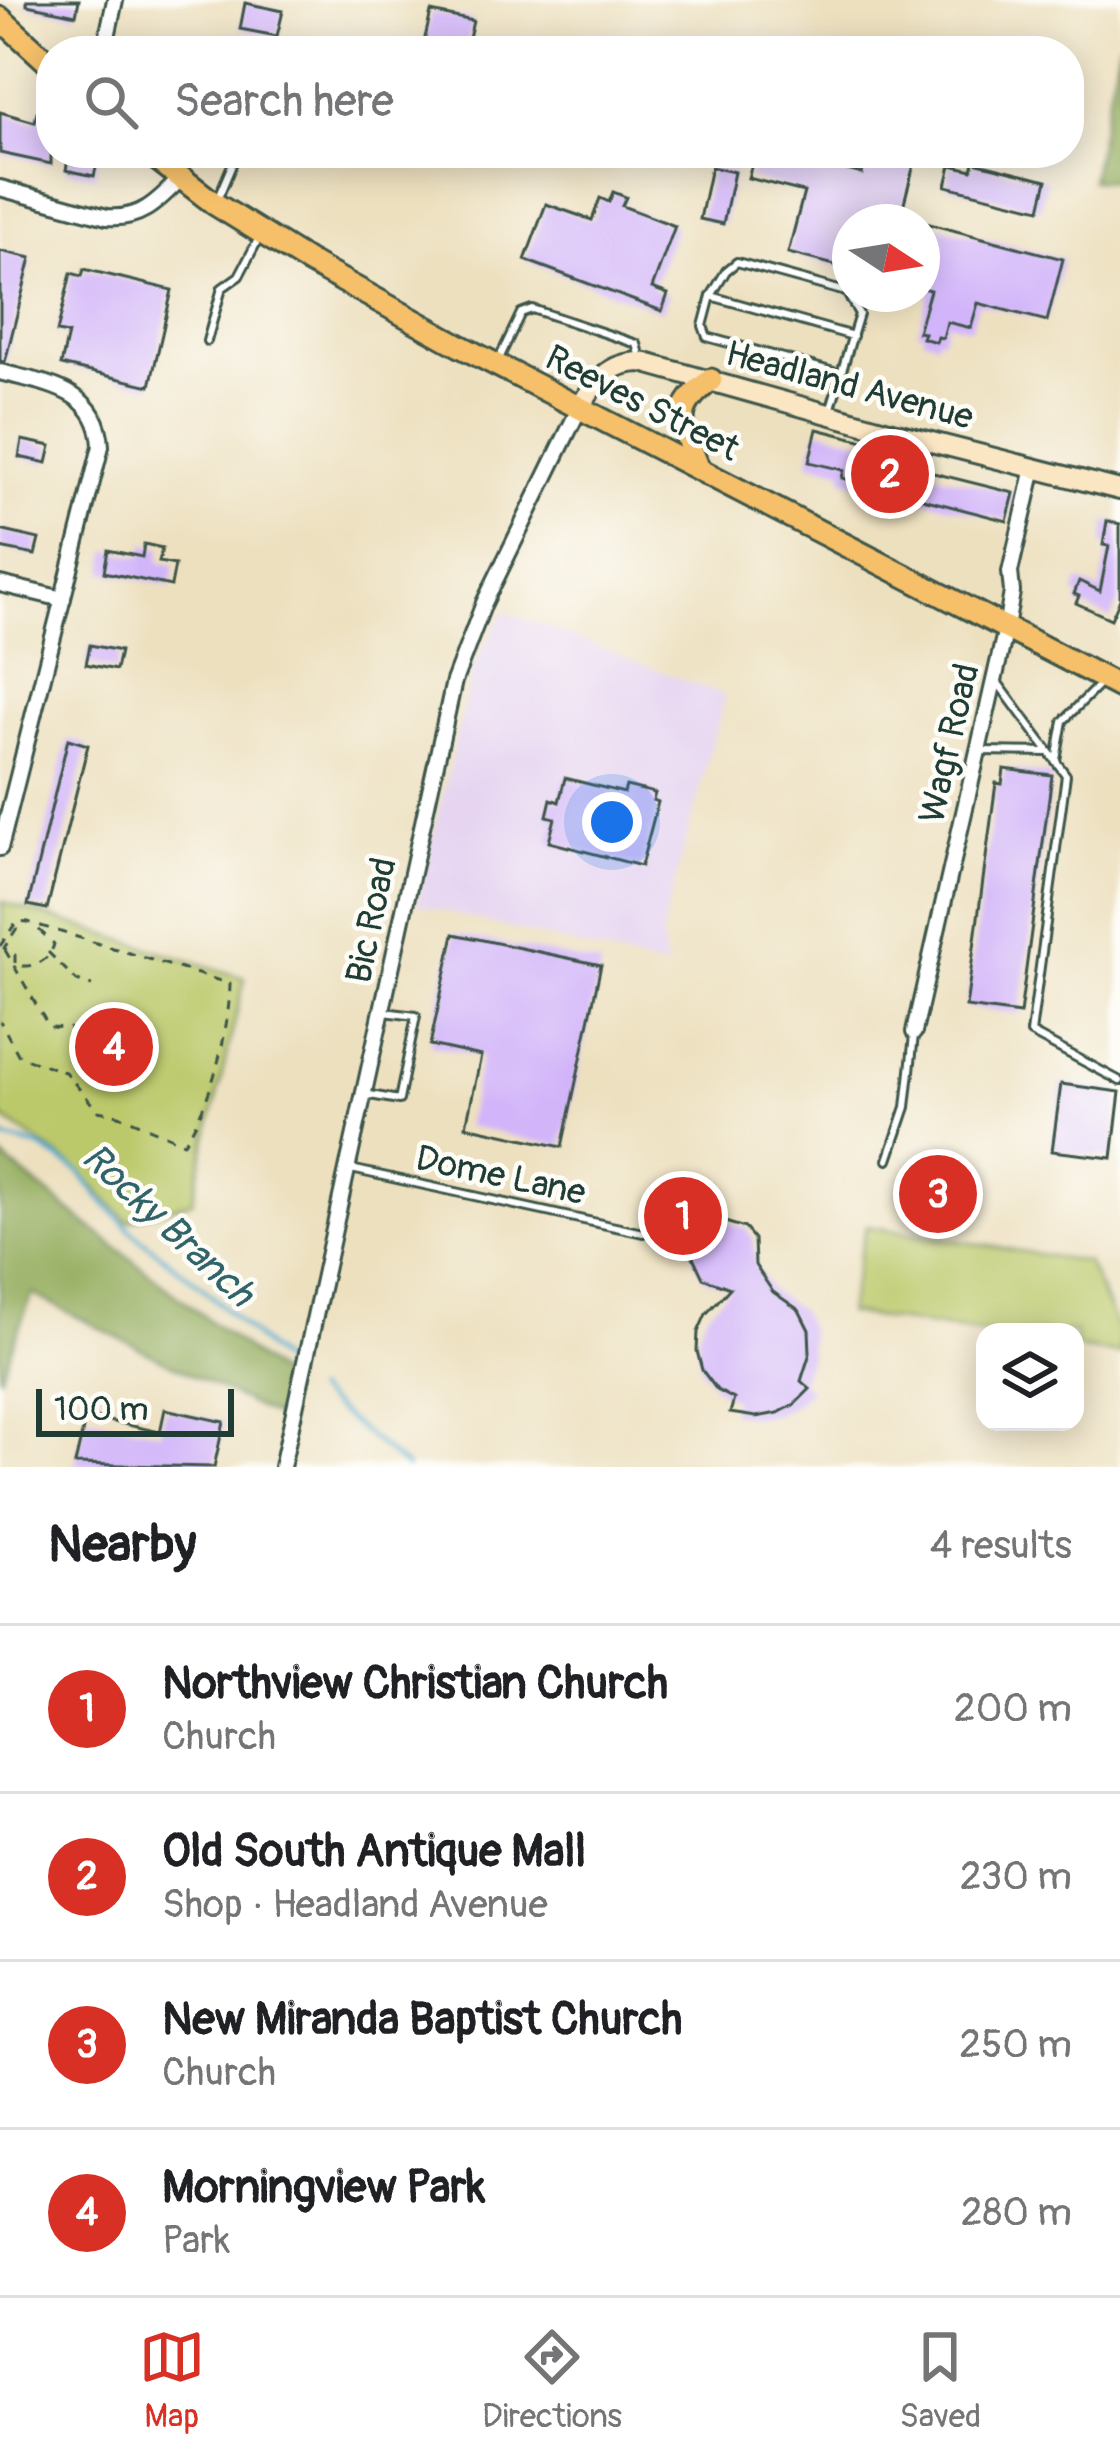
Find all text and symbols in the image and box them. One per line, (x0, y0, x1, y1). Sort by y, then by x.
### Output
search box (36, 36, 1084, 168)
icon: search (78, 69, 144, 135)
text: Search here (174, 74, 394, 130)
north arrow (832, 204, 940, 312)
street label: Headland Avenue (721, 331, 978, 440)
street label: Reeves Street (538, 335, 747, 472)
pin: 2 (851, 429, 929, 519)
street label: Wagf Road (909, 659, 990, 828)
your location (582, 792, 642, 852)
street label: Bic Road (336, 853, 407, 987)
pin: 4 (75, 1002, 153, 1092)
water label: Rocky Branch (72, 1133, 266, 1319)
street label: Dome Lane (412, 1136, 590, 1215)
pin: 3 (899, 1149, 977, 1239)
pin: 1 (644, 1171, 722, 1261)
map controls (976, 1323, 1084, 1431)
button: layers (976, 1323, 1084, 1431)
scale bar (36, 1383, 234, 1436)
text: 100 m (54, 1389, 148, 1430)
text: Nearby (48, 1513, 196, 1577)
text: 4 results (930, 1521, 1072, 1570)
text: Northview Christian Church (162, 1656, 668, 1712)
text: 1 (79, 1684, 95, 1733)
text: 200 m (954, 1684, 1072, 1733)
text: Church (162, 1712, 276, 1761)
text: Old South Antique Mall (162, 1824, 586, 1880)
text: 2 (76, 1852, 98, 1901)
text: 230 m (960, 1852, 1072, 1901)
text: Shop · Headland Avenue (162, 1880, 548, 1929)
text: New Miranda Baptist Church (162, 1992, 682, 2048)
text: 3 (76, 2020, 98, 2069)
text: 250 m (959, 2020, 1072, 2069)
text: Church (162, 2048, 276, 2097)
text: Morningview Park (162, 2160, 485, 2216)
text: 4 (76, 2188, 98, 2237)
text: 280 m (961, 2188, 1072, 2237)
text: Park (162, 2216, 230, 2265)
tab: Map (139, 2324, 205, 2437)
tab: Directions (482, 2324, 622, 2437)
tab: Saved (899, 2324, 981, 2437)

